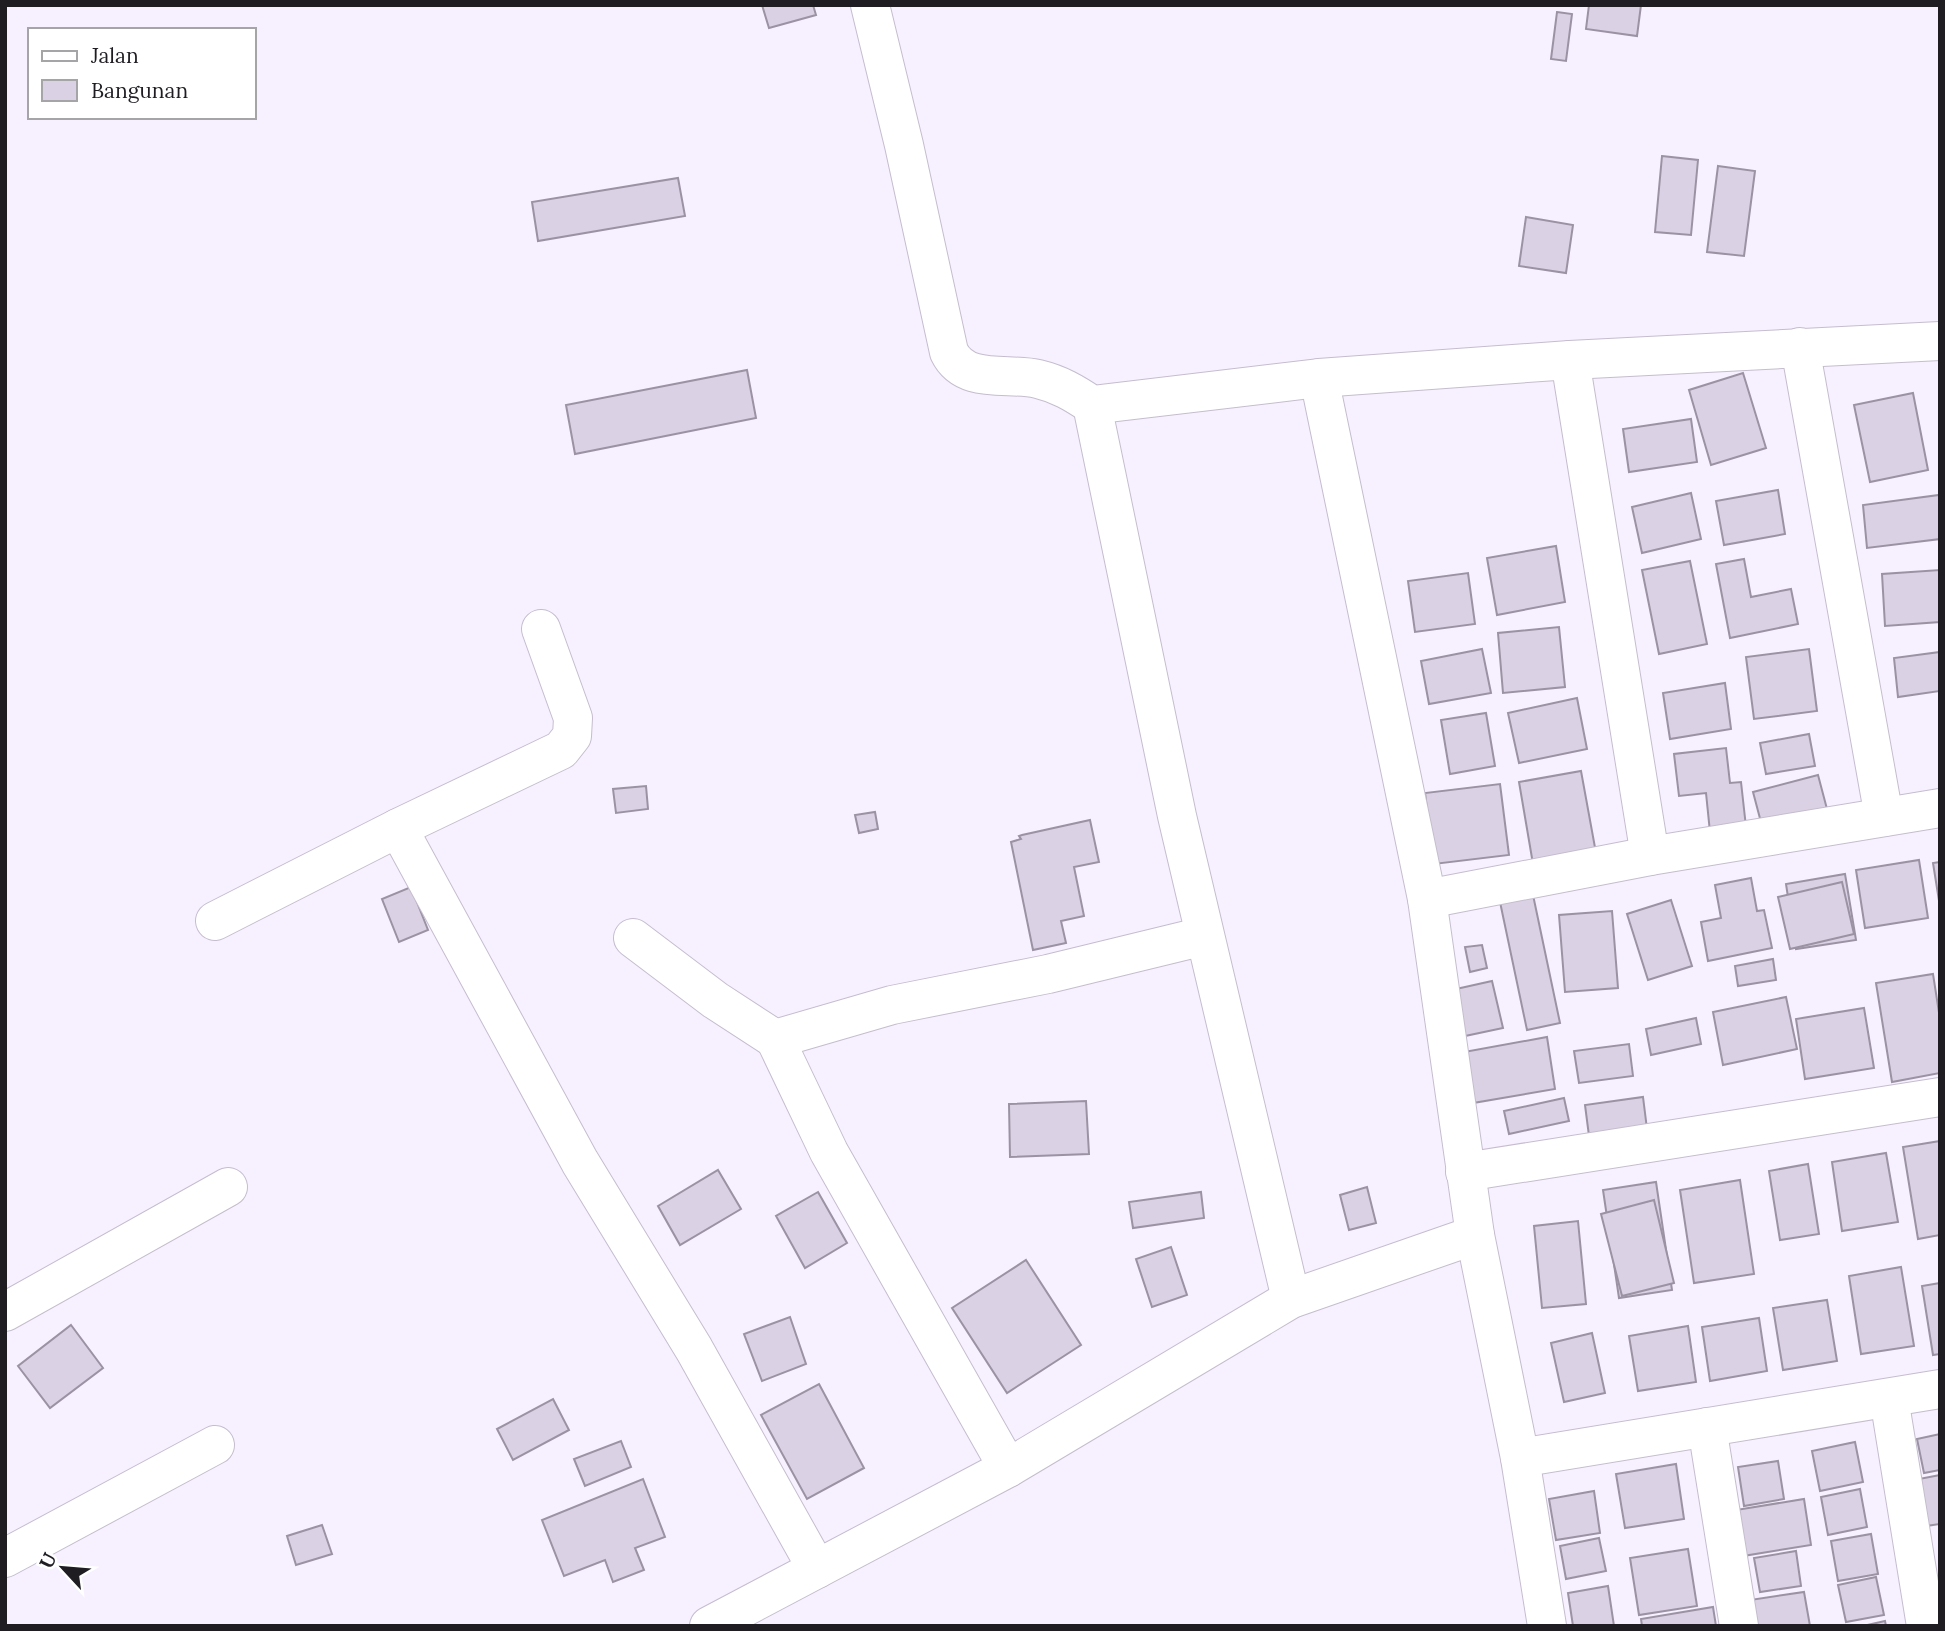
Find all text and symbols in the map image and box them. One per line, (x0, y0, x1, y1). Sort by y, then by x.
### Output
legend (28, 28, 256, 119)
text: Jalan (90, 42, 139, 69)
text: Bangunan (91, 77, 188, 104)
north arrow (28, 1533, 98, 1603)
text: U (34, 1549, 62, 1572)

